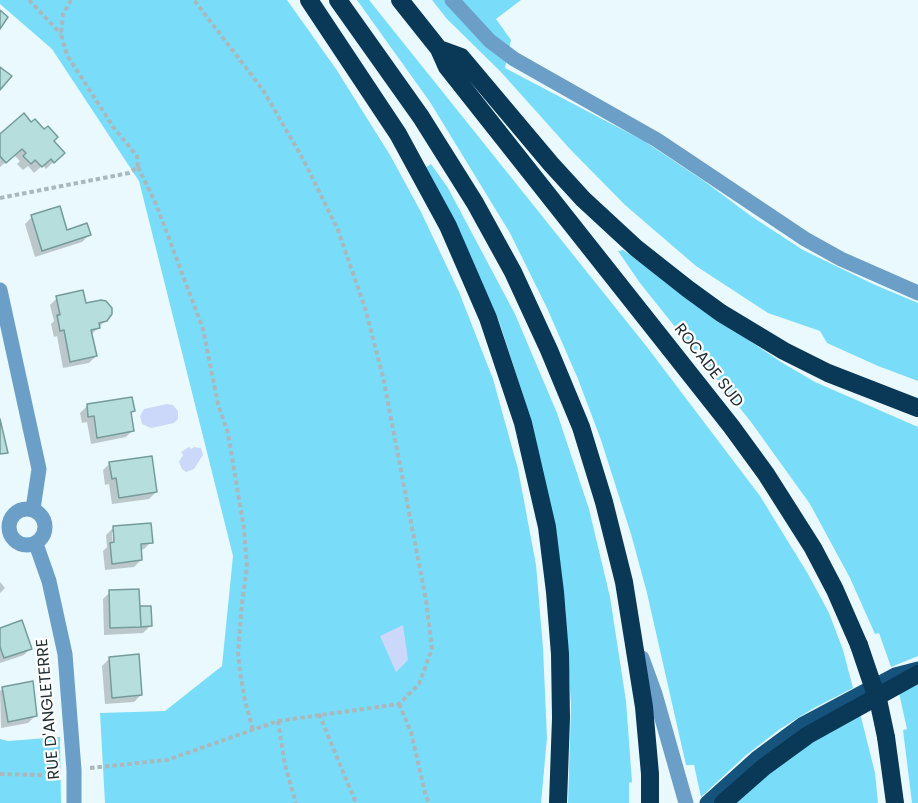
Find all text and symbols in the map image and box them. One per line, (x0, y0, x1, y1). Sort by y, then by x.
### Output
street label: ROCADE SUD (669, 320, 747, 412)
street label: RUE D'ANGLETERRE (33, 638, 65, 780)

